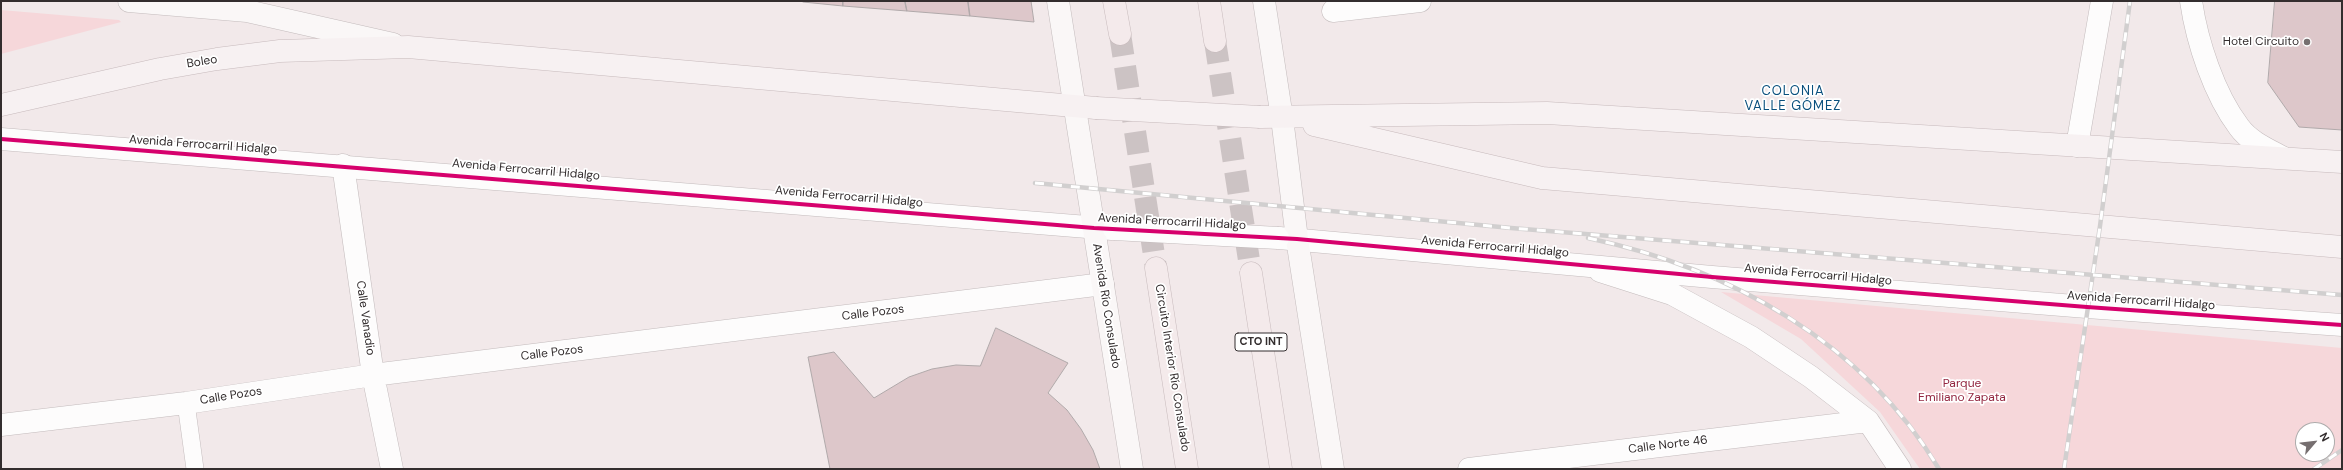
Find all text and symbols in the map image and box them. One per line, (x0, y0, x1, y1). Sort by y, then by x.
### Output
place label: Hotel Circuito (2223, 35, 2299, 49)
marker: Hotel Circuito (2302, 37, 2312, 47)
street label: Boleo (186, 52, 218, 72)
district label: COLONIA VALLE GÓMEZ (1745, 84, 1841, 115)
street label: Avenida Ferrocarril Hidalgo (129, 133, 277, 157)
street label: Avenida Ferrocarril Hidalgo (451, 156, 601, 184)
street label: Avenida Ferrocarril Hidalgo (774, 183, 924, 211)
street label: Avenida Ferrocarril Hidalgo (1098, 211, 1246, 233)
street label: Avenida Ferrocarril Hidalgo (1420, 233, 1570, 261)
street label: Avenida Río Consulado (1089, 242, 1123, 370)
street label: Avenida Ferrocarril Hidalgo (1743, 261, 1893, 289)
street label: Calle Vanadio (353, 280, 377, 356)
street label: Circuito Interior Río Consulado (1152, 283, 1192, 453)
street label: Avenida Ferrocarril Hidalgo (2067, 289, 2215, 313)
street label: Calle Pozos (841, 302, 905, 324)
road number: CTO INT (1235, 333, 1287, 351)
street label: Calle Pozos (520, 342, 584, 364)
park label: Parque Emiliano Zapata (1918, 377, 2006, 405)
street label: Calle Pozos (199, 384, 263, 408)
north arrow (2295, 422, 2335, 462)
text: N (2317, 430, 2333, 444)
street label: Calle Norte 46 (1628, 433, 1708, 457)

